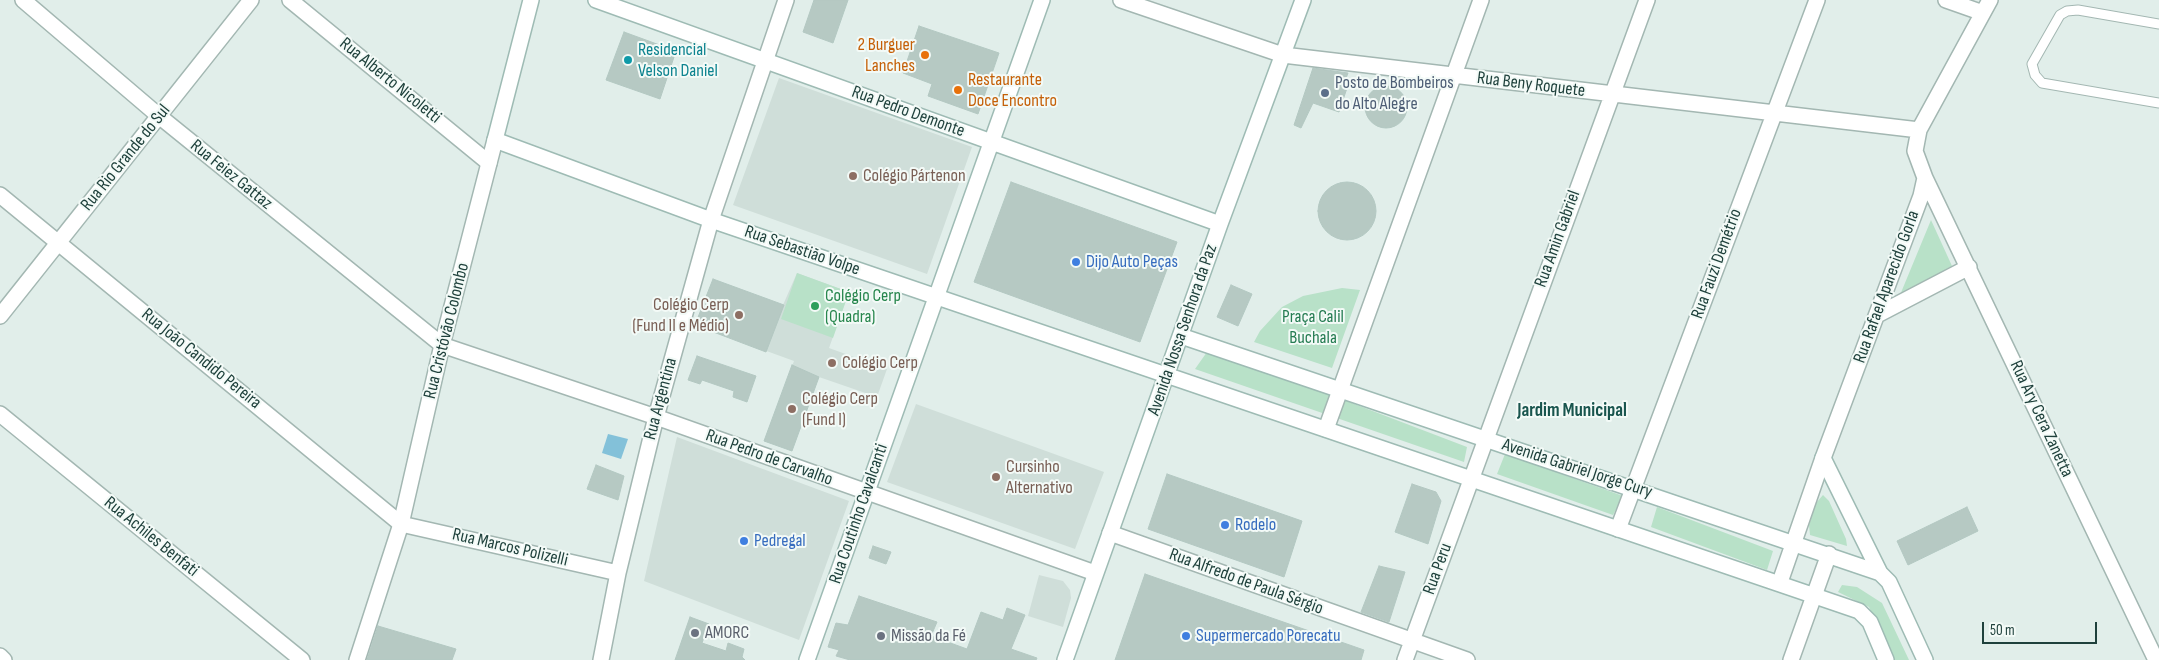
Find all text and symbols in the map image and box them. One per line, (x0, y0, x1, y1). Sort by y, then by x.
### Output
street label: Rua Alberto Nicoletti (335, 33, 445, 129)
place label: 2 Burguer Lanches (857, 34, 915, 76)
place label: Residencial Velson Daniel (638, 39, 718, 82)
marker: 2 Burguer Lanches (919, 49, 931, 61)
marker: Residencial Velson Daniel (622, 54, 634, 66)
street label: Rua Beny Roquete (1476, 68, 1586, 102)
place label: Restaurante Doce Encontro (968, 69, 1057, 112)
place label: Posto de Bombeiros do Alto Alegre (1335, 72, 1454, 115)
street label: Rua Pedro Demonte (849, 82, 967, 142)
marker: Restaurante Doce Encontro (952, 84, 964, 96)
marker: Posto de Bombeiros do Alto Alegre (1319, 87, 1331, 99)
street label: Rua Rio Grande do Sul (77, 101, 175, 215)
street label: Rua Feiez Gattaz (186, 135, 276, 215)
place label: Colégio Pártenon (863, 165, 966, 187)
marker: Colégio Pártenon (847, 170, 859, 182)
street label: Rua Amin Gabriel (1530, 188, 1586, 290)
street label: Rua Fauzi Demétrio (1687, 206, 1747, 322)
street label: Rua Rafael Aparecido Gorla (1849, 208, 1925, 366)
street label: Rua Sebastião Volpe (741, 221, 863, 281)
street label: Avenida Nossa Senhora da Paz (1144, 242, 1222, 418)
place label: Dijo Auto Peças (1086, 251, 1178, 273)
marker: Dijo Auto Peças (1070, 256, 1082, 268)
street label: Rua Cristóvão Colombo (420, 261, 474, 401)
place label: Colégio Cerp (Quadra) (825, 285, 901, 328)
place label: Colégio Cerp (Fund II e Médio) (632, 294, 729, 336)
marker: Colégio Cerp (Quadra) (809, 300, 821, 312)
street label: Rua João Candido Pereira (137, 304, 265, 414)
park label: Praça Calil Buchala (1282, 306, 1344, 348)
marker: Colégio Cerp (Fund II e Médio) (733, 309, 745, 321)
place label: Colégio Cerp (842, 352, 918, 374)
street label: Rua Argentina (640, 356, 682, 442)
marker: Colégio Cerp (826, 357, 838, 369)
street label: Rua Ary Cera Zanetta (2005, 357, 2077, 481)
place label: Colégio Cerp (Fund I) (802, 388, 878, 430)
district label: Jardim Municipal (1517, 400, 1627, 422)
marker: Colégio Cerp (Fund I) (786, 403, 798, 415)
street label: Rua Pedro de Carvalho (703, 425, 835, 491)
street label: Avenida Gabriel Jorge Cury (1499, 435, 1655, 503)
street label: Rua Coutinho Cavalcanti (825, 441, 893, 587)
place label: Cursinho Alternativo (1006, 456, 1073, 498)
marker: Cursinho Alternativo (990, 471, 1002, 483)
street label: Rua Achiles Benfati (99, 492, 203, 582)
place label: Rodelo (1235, 514, 1276, 536)
marker: Rodelo (1219, 519, 1231, 531)
street label: Rua Marcos Polizelli (450, 524, 570, 572)
place label: Pedregal (754, 530, 806, 552)
marker: Pedregal (738, 535, 750, 547)
street label: Rua Peru (1419, 540, 1457, 598)
street label: Rua Alfredo de Paula Sérgio (1166, 544, 1326, 620)
scale bar (1984, 612, 2099, 644)
text: 50 m (1990, 621, 2015, 640)
place label: AMORC (705, 622, 749, 644)
place label: Missão da Fé (891, 625, 966, 647)
place label: Supermercado Porecatu (1196, 625, 1341, 647)
marker: AMORC (689, 627, 701, 639)
marker: Missão da Fé (875, 630, 887, 642)
marker: Supermercado Porecatu (1180, 630, 1192, 642)

